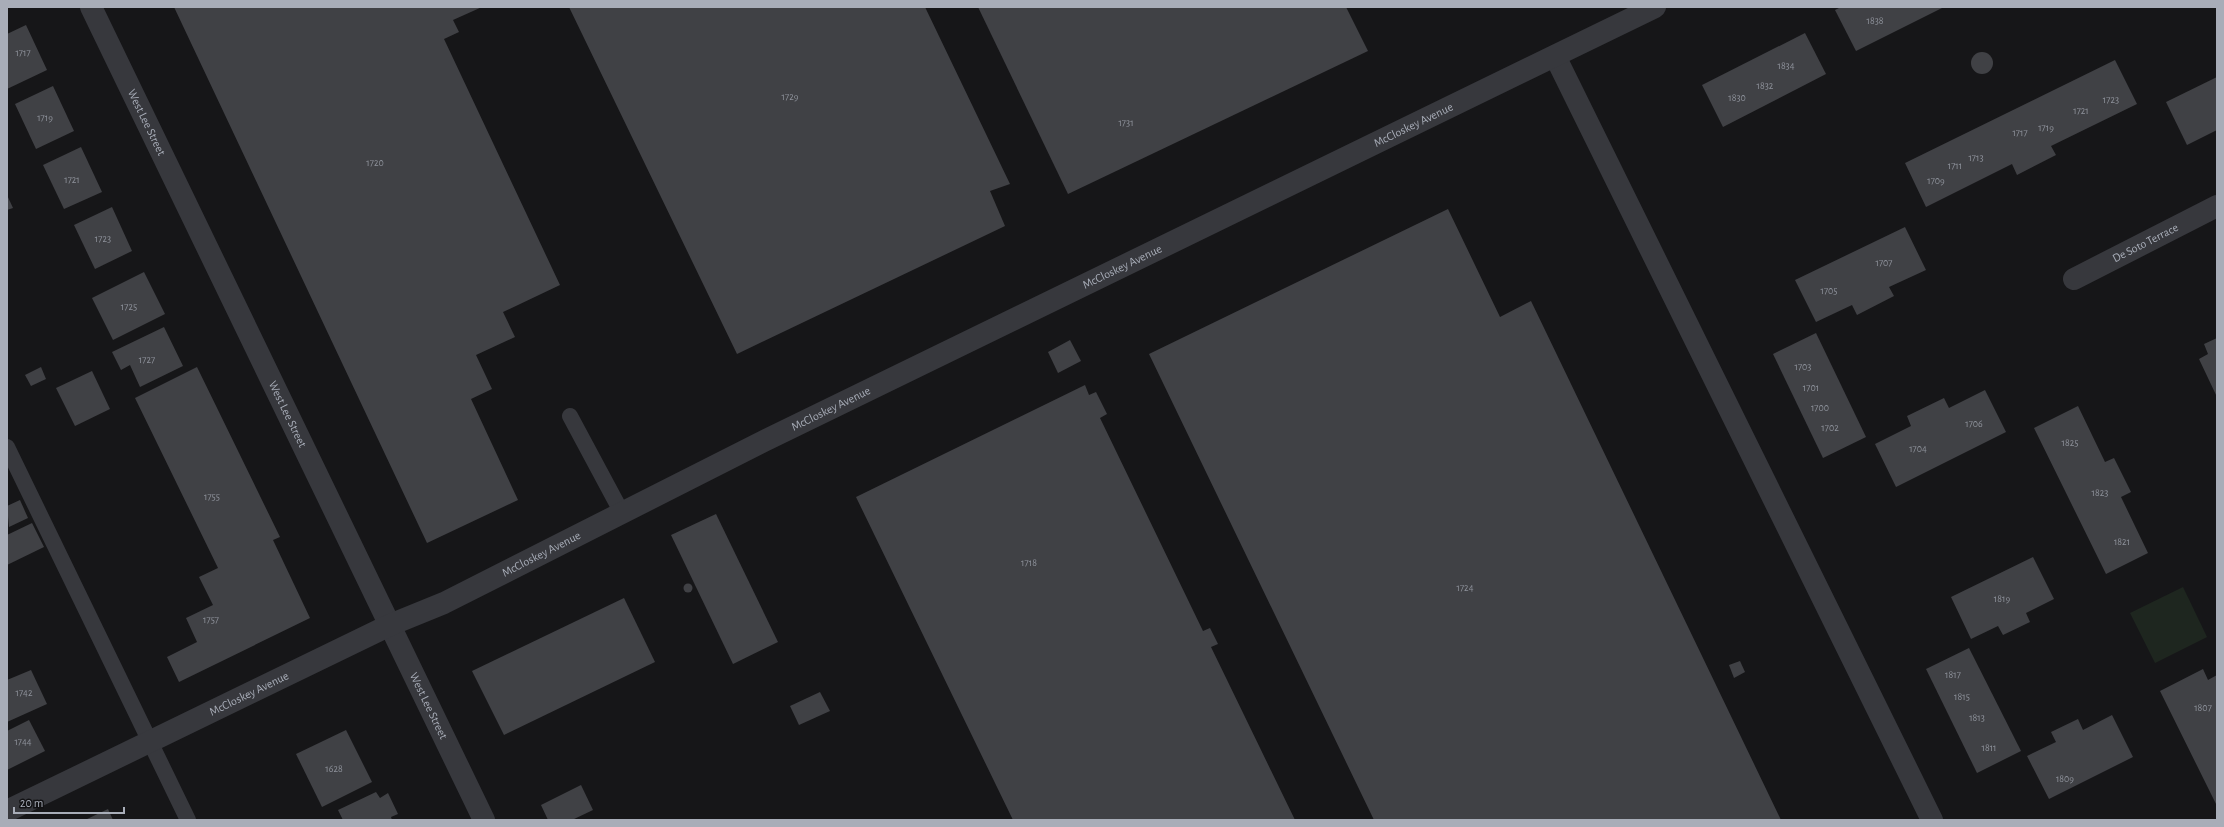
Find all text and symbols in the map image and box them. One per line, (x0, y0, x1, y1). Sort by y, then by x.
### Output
house number: 1838 (1866, 16, 1884, 26)
house number: 1717 (15, 48, 31, 58)
house number: 1834 (1777, 61, 1795, 71)
house number: 1832 (1757, 81, 1774, 91)
street label: West Lee Street (126, 87, 168, 158)
house number: 1729 (782, 92, 799, 102)
house number: 1830 (1728, 93, 1746, 103)
house number: 1723 (2103, 95, 2119, 105)
street label: McCloskey Avenue (1372, 100, 1455, 149)
house number: 1721 (2073, 106, 2089, 116)
house number: 1719 (37, 113, 53, 123)
house number: 1731 (1118, 118, 1134, 128)
house number: 1719 (2038, 123, 2054, 133)
house number: 1717 (2012, 128, 2028, 138)
house number: 1713 (1968, 153, 1984, 163)
house number: 1720 (366, 158, 384, 168)
house number: 1711 (1948, 161, 1962, 171)
house number: 1721 (64, 175, 80, 185)
house number: 1709 (1927, 176, 1945, 186)
street label: De Soto Terrace (2110, 221, 2180, 264)
house number: 1723 (95, 234, 111, 244)
street label: McCloskey Avenue (1081, 242, 1164, 291)
house number: 1707 (1875, 258, 1893, 268)
house number: 1705 (1820, 286, 1838, 296)
house number: 1725 (121, 302, 137, 312)
house number: 1727 (139, 355, 155, 365)
house number: 1703 (1794, 362, 1812, 372)
street label: West Lee Street (267, 379, 309, 449)
house number: 1701 (1803, 383, 1819, 393)
street label: McCloskey Avenue (789, 384, 872, 433)
house number: 1700 (1811, 403, 1829, 413)
house number: 1706 (1965, 419, 1983, 429)
house number: 1702 (1821, 423, 1839, 433)
house number: 1825 (2062, 438, 2078, 448)
house number: 1704 (1909, 444, 1927, 454)
house number: 1823 (2092, 488, 2108, 498)
house number: 1755 (204, 492, 220, 502)
street label: McCloskey Avenue (500, 529, 582, 579)
house number: 1821 (2114, 537, 2130, 547)
house number: 1718 (1021, 558, 1037, 568)
house number: 1724 (1457, 583, 1474, 593)
house number: 1819 (1994, 594, 2010, 604)
house number: 1757 (203, 615, 219, 625)
street label: McCloskey Avenue (207, 669, 290, 718)
house number: 1817 (1945, 670, 1961, 680)
street label: West Lee Street (408, 671, 450, 741)
house number: 1742 (16, 688, 33, 698)
house number: 1815 (1954, 692, 1970, 702)
house number: 1807 (2194, 703, 2212, 713)
house number: 1813 (1969, 713, 1985, 723)
house number: 1744 (14, 737, 32, 747)
house number: 1811 (1981, 743, 1997, 753)
house number: 1628 (325, 764, 343, 774)
house number: 1809 (2056, 774, 2074, 784)
scale bar (14, 789, 124, 815)
text: 20 m (20, 797, 43, 809)

